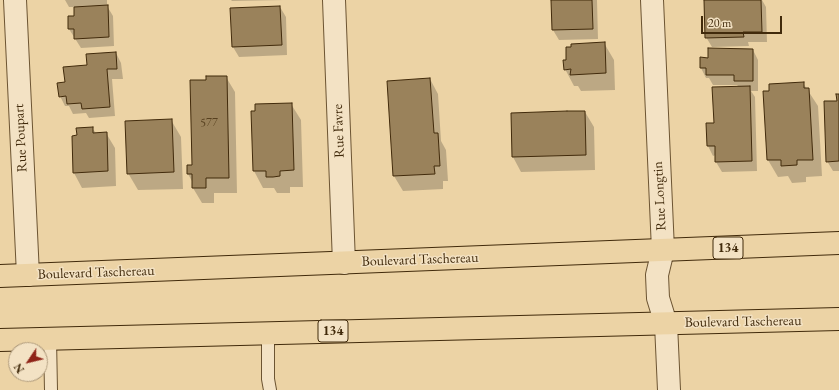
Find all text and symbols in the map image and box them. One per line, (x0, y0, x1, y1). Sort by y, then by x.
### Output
scale bar (703, 8, 784, 34)
text: 20 m (708, 15, 731, 31)
street label: Rue Poupart (11, 103, 31, 173)
street label: Rue Favre (330, 104, 348, 158)
house number: 577 (200, 116, 218, 130)
street label: Rue Longtin (650, 161, 670, 231)
road number: 134 (713, 237, 743, 259)
street label: Boulevard Taschereau (361, 250, 479, 270)
street label: Boulevard Taschereau (37, 263, 155, 283)
street label: Boulevard Taschereau (684, 313, 802, 331)
road number: 134 (318, 320, 348, 342)
north arrow (8, 342, 48, 382)
text: N (11, 361, 27, 376)

